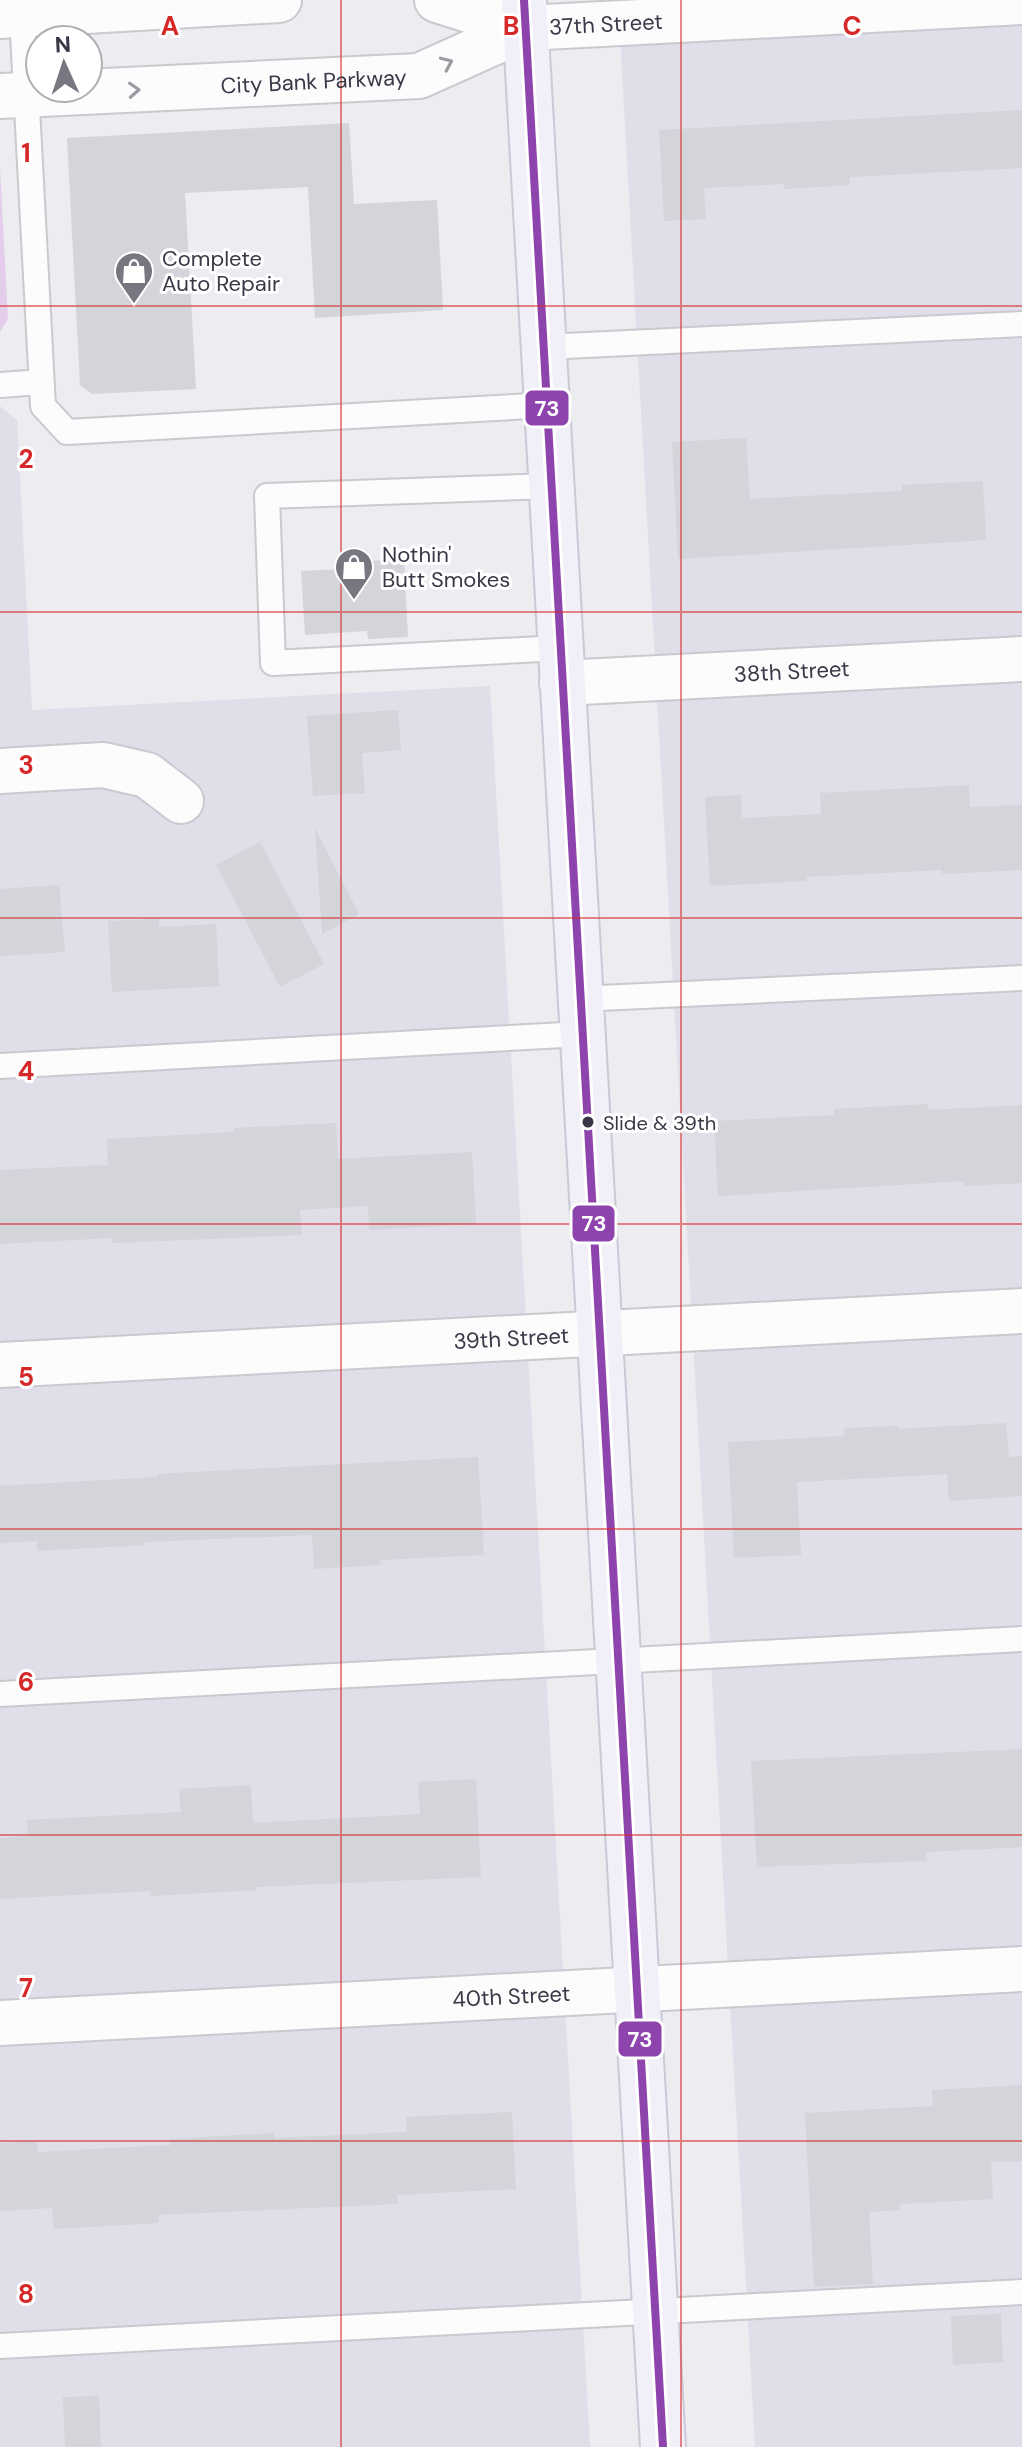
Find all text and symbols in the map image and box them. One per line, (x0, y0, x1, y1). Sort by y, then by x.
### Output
street label: 37th Street (548, 7, 664, 42)
text: A (161, 9, 179, 43)
text: B (503, 9, 519, 43)
text: C (842, 9, 862, 43)
north arrow (24, 24, 104, 104)
text: N (54, 30, 72, 59)
one-way arrow (439, 57, 453, 73)
street label: City Bank Parkway (220, 63, 407, 100)
one-way arrow (128, 81, 141, 98)
text: 1 (21, 136, 31, 170)
place label: Complete Auto Repair (162, 244, 280, 298)
shop icon: Complete Auto Repair (113, 250, 155, 305)
line badge: 73 (524, 389, 570, 427)
text: 73 (535, 394, 559, 423)
text: 2 (18, 442, 34, 476)
place label: Nothin' Butt Smokes (382, 540, 510, 594)
shop icon: Nothin' Butt Smokes (333, 546, 375, 601)
street label: 38th Street (733, 654, 850, 689)
text: 3 (18, 748, 34, 782)
text: 4 (18, 1054, 34, 1088)
place label: Slide & 39th (603, 1110, 716, 1136)
marker: Slide & 39th (580, 1114, 596, 1130)
line badge: 73 (571, 1204, 616, 1243)
text: 73 (582, 1209, 606, 1238)
street label: 39th Street (453, 1321, 570, 1356)
text: 5 (18, 1360, 34, 1394)
text: 6 (18, 1665, 34, 1699)
text: 7 (19, 1971, 33, 2005)
street label: 40th Street (452, 1979, 571, 2014)
line badge: 73 (617, 2020, 663, 2058)
text: 73 (628, 2025, 652, 2054)
text: 8 (18, 2277, 34, 2311)

